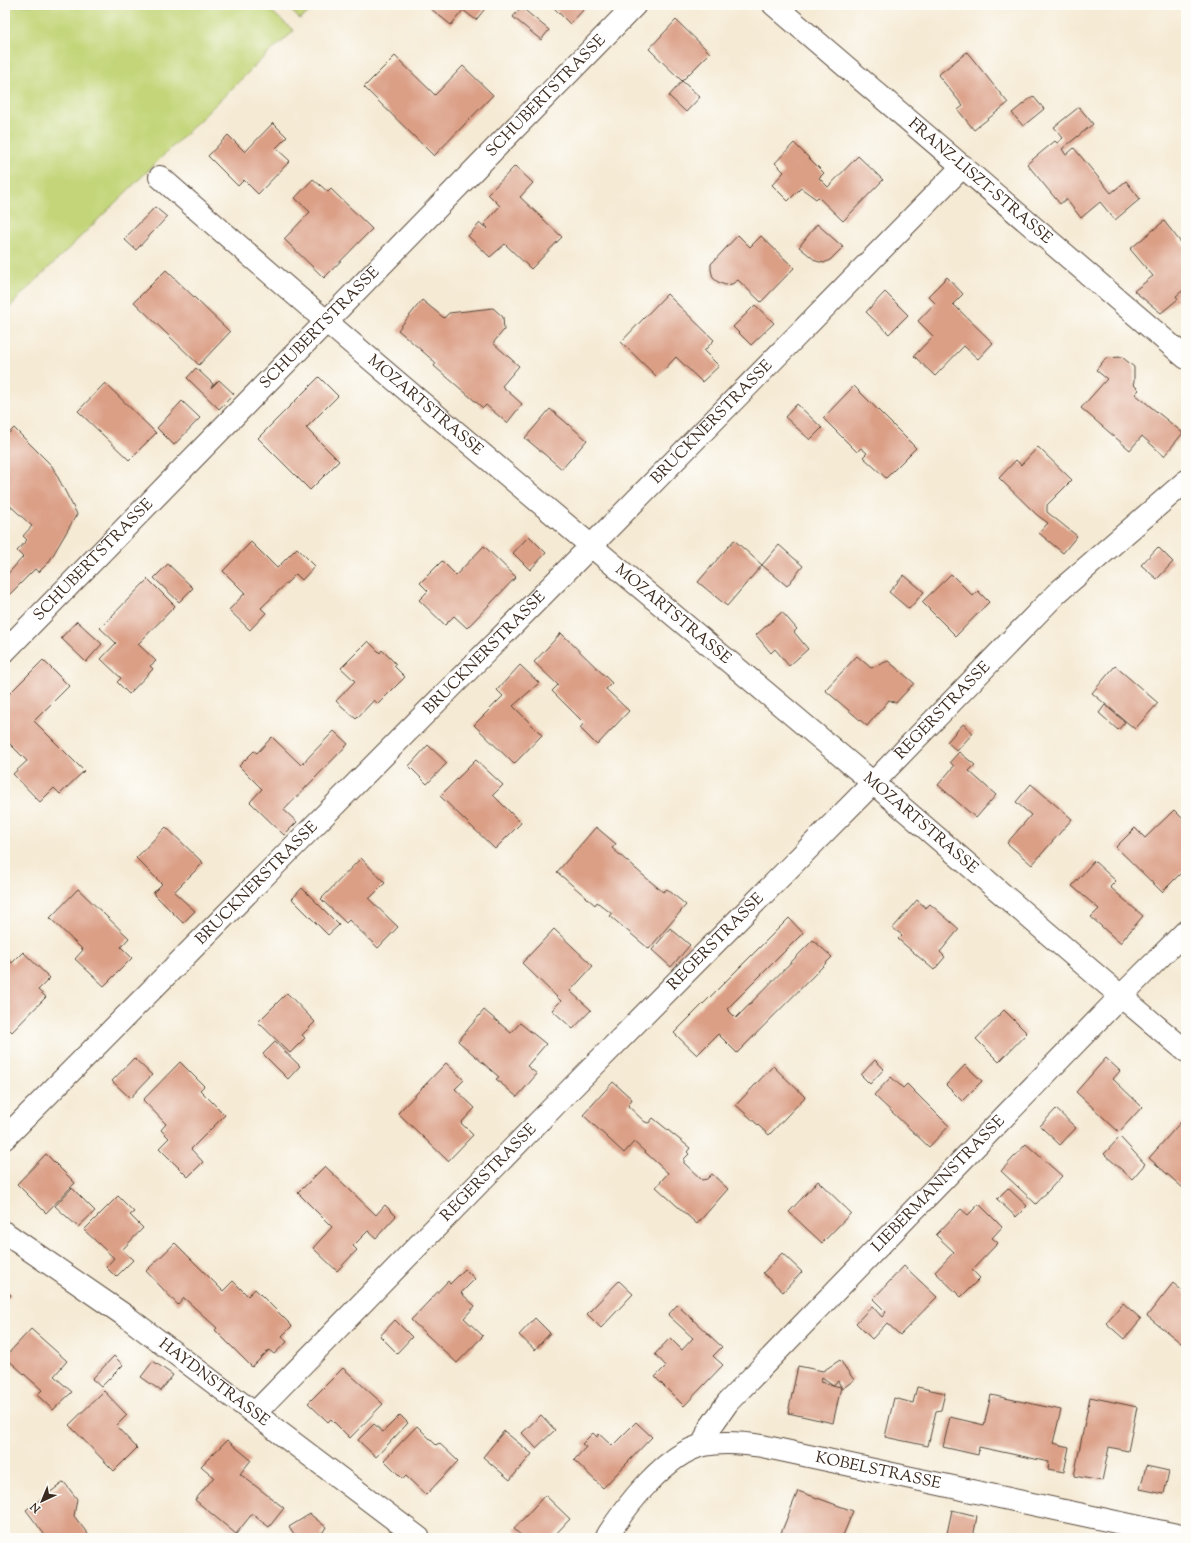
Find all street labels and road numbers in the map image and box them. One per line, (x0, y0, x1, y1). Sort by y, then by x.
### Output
street label: SCHUBERTSTRASSE (481, 30, 611, 163)
street label: FRANZ-LISZT-STRASSE (903, 113, 1057, 250)
street label: SCHUBERTSTRASSE (255, 261, 385, 395)
street label: MOZARTSTRASSE (362, 350, 488, 462)
street label: BRUCKNERSTRASSE (646, 355, 778, 490)
street label: SCHUBERTSTRASSE (28, 493, 159, 626)
street label: MOZARTSTRASSE (610, 559, 736, 670)
street label: BRUCKNERSTRASSE (418, 586, 551, 720)
street label: REGERSTRASSE (890, 656, 996, 765)
street label: MOZARTSTRASSE (858, 767, 983, 880)
street label: BRUCKNERSTRASSE (190, 816, 324, 951)
street label: REGERSTRASSE (662, 888, 770, 996)
street label: LIEBERMANNSTRASSE (867, 1110, 1011, 1258)
street label: REGERSTRASSE (436, 1119, 542, 1227)
street label: HAYDNSTRASSE (154, 1333, 274, 1432)
street label: KOBELSTRASSE (813, 1446, 943, 1496)

